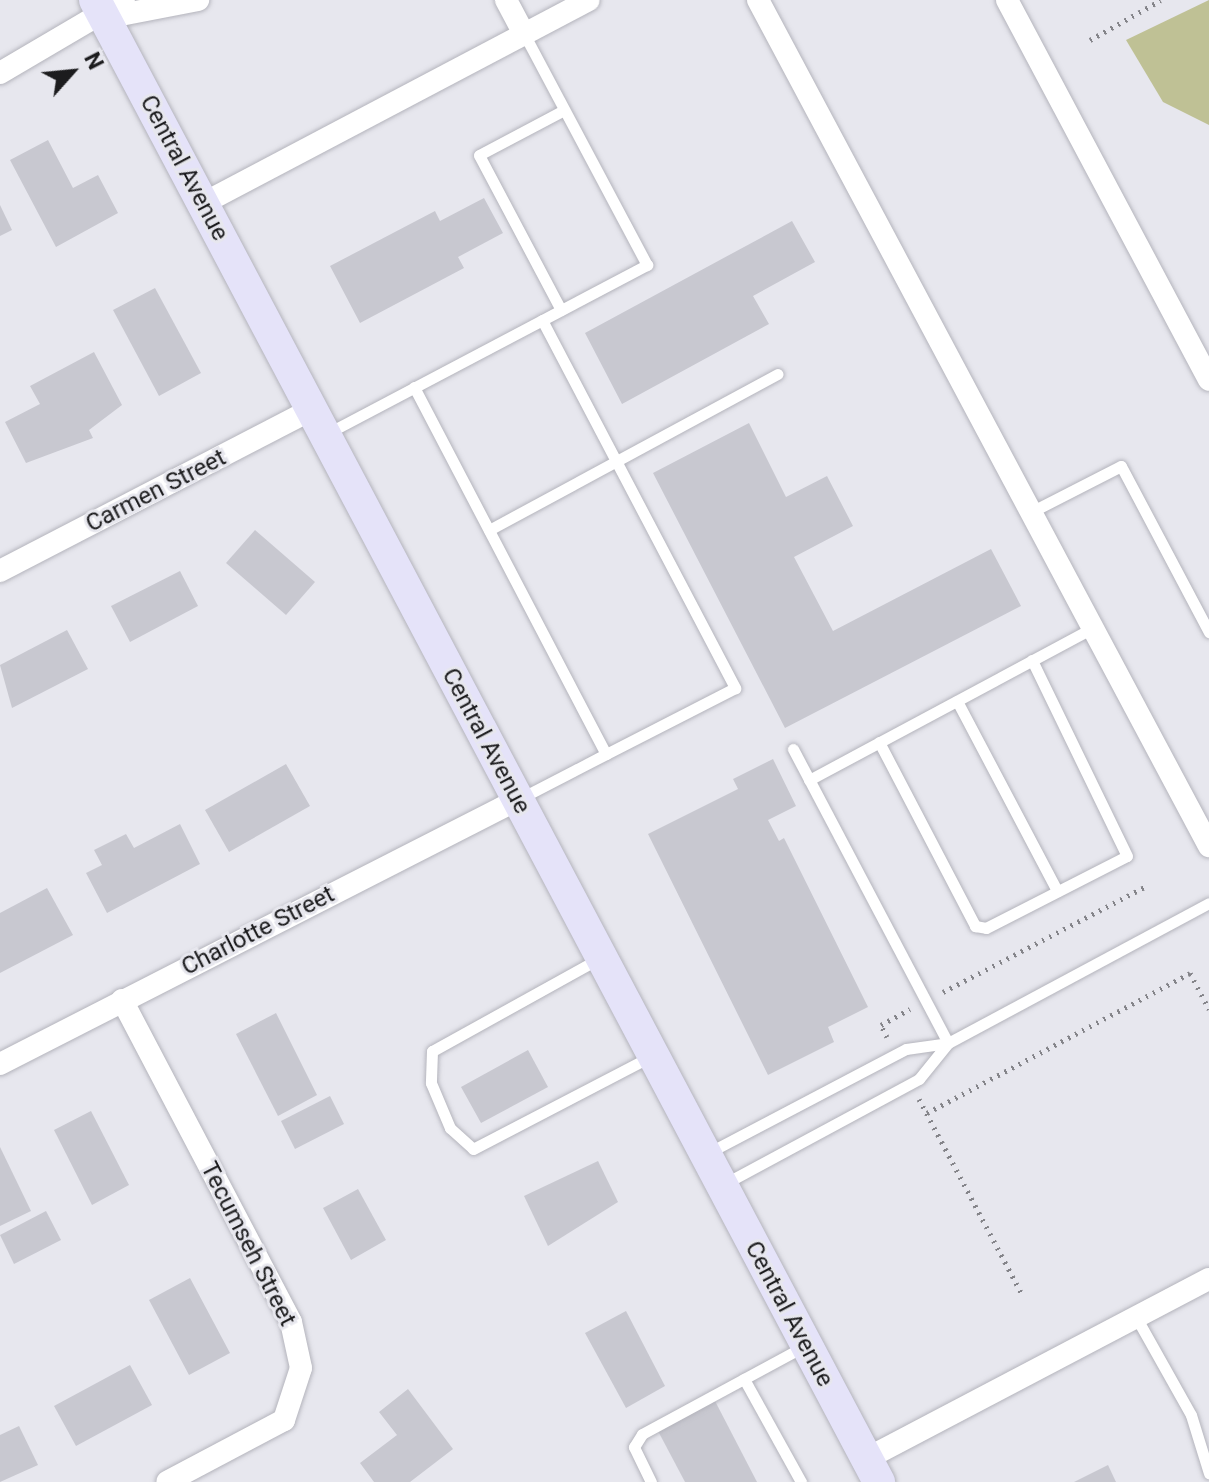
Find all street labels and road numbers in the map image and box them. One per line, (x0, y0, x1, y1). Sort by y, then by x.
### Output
street label: Central Avenue (134, 90, 234, 246)
street label: Carmen Street (81, 443, 231, 539)
street label: Central Avenue (436, 663, 536, 819)
street label: Charlotte Street (177, 880, 339, 982)
street label: Tecumseh Street (194, 1157, 302, 1331)
street label: Central Avenue (739, 1236, 839, 1392)

